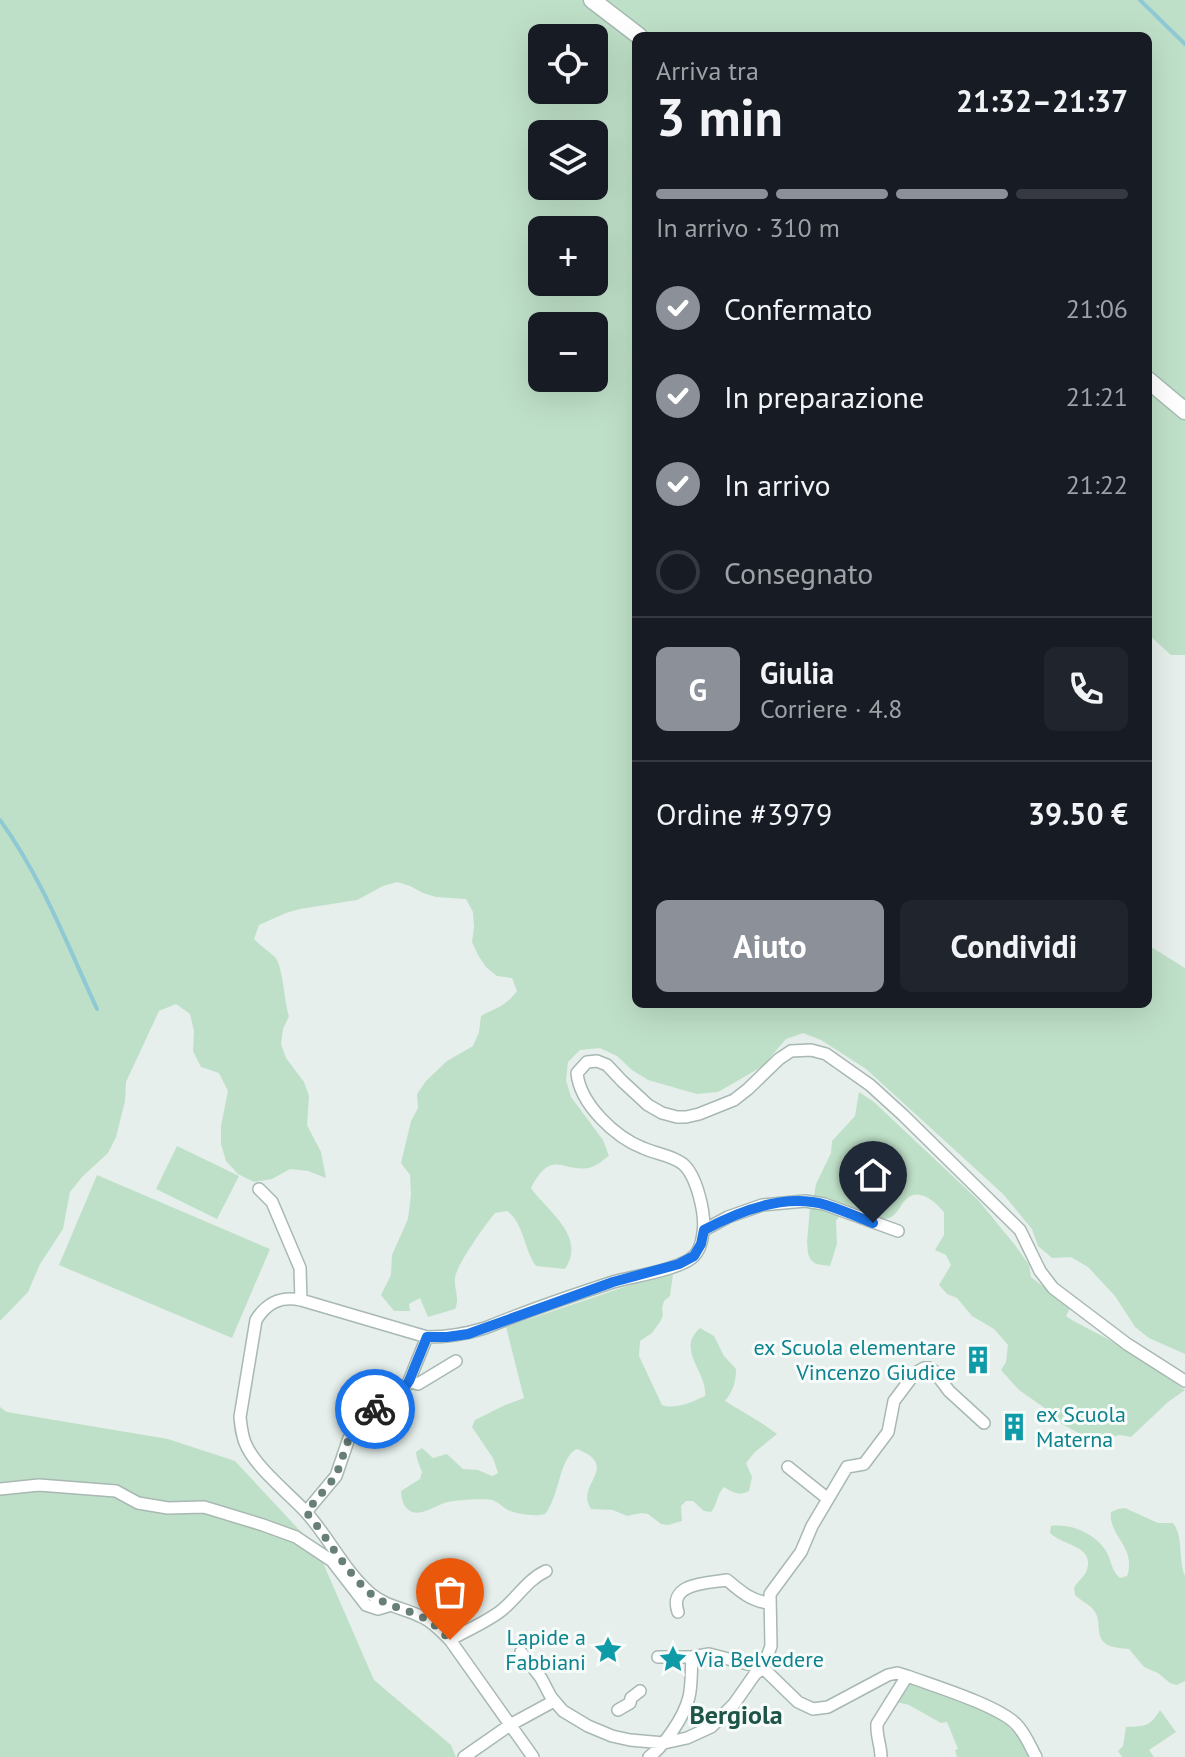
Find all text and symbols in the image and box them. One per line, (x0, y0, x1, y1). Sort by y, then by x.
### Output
map controls (528, 24, 608, 392)
button: locate (528, 24, 608, 104)
text: Arriva tra (656, 54, 759, 87)
text: 21:32–21:37 (956, 81, 1128, 120)
text: 3 min (656, 83, 783, 150)
button: layers (528, 120, 608, 200)
text: In arrivo · 310 m (656, 211, 840, 244)
button: + (528, 216, 608, 296)
icon: check (656, 286, 700, 330)
text: Confermato (724, 289, 872, 328)
text: 21:06 (1066, 292, 1128, 325)
button: − (528, 312, 608, 392)
icon: check (656, 374, 700, 418)
text: In preparazione (724, 377, 924, 416)
text: 21:21 (1066, 380, 1128, 413)
icon: check (656, 462, 700, 506)
text: In arrivo (724, 465, 831, 504)
text: 21:22 (1066, 468, 1128, 501)
text: Consegnato (724, 553, 873, 592)
button: phone (1044, 647, 1128, 731)
text: Giulia (760, 653, 834, 692)
text: G (689, 670, 707, 709)
text: Corriere · 4.8 (760, 692, 903, 725)
text: Ordine #3979 (656, 794, 832, 833)
text: 39.50 € (1028, 794, 1128, 833)
button: Aiuto (656, 900, 884, 992)
button: Condividi (900, 900, 1128, 992)
pin (839, 1141, 907, 1223)
icon: home (851, 1153, 895, 1197)
place label: ex Scuola elementare Vincenzo Giudice (753, 1333, 956, 1386)
building icon: ex Scuola elementare Vincenzo Giudice (963, 1345, 993, 1375)
courier (335, 1369, 415, 1449)
icon: bike (353, 1387, 397, 1431)
place label: ex Scuola Materna (1036, 1400, 1126, 1453)
building icon: ex Scuola Materna (999, 1412, 1029, 1442)
pin (416, 1558, 484, 1640)
icon: bag (428, 1570, 472, 1614)
place label: Lapide a Fabbiani (505, 1623, 586, 1676)
place icon: Lapide a Fabbiani (593, 1635, 623, 1665)
place icon: Via Belvedere (658, 1644, 688, 1674)
place label: Via Belvedere (694, 1645, 824, 1673)
district label: Bergiola (689, 1698, 783, 1731)

